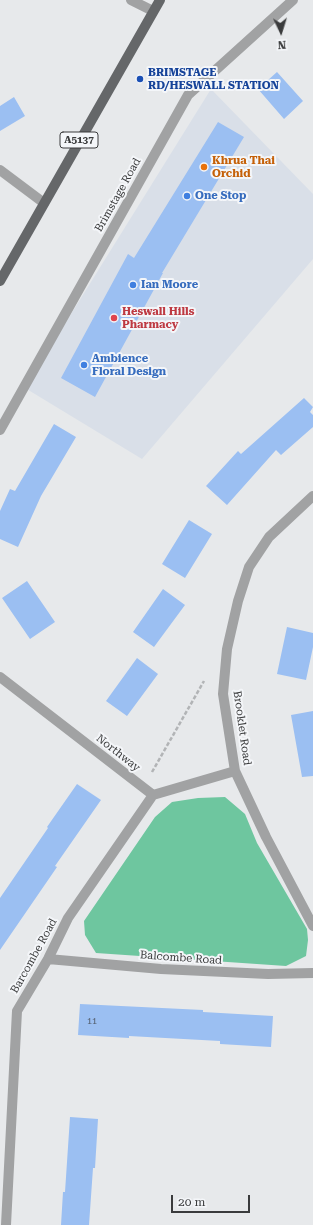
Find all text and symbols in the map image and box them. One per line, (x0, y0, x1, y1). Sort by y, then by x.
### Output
north arrow (261, 12, 301, 52)
text: N (277, 38, 287, 51)
place label: BRIMSTAGE RD/HESWALL STATION (148, 66, 279, 92)
marker: BRIMSTAGE RD/HESWALL STATION (135, 74, 145, 84)
road number: A5137 (60, 132, 98, 148)
place label: Khrua Thai Orchid (212, 154, 275, 180)
street label: Brimstage Road (92, 156, 144, 234)
marker: Khrua Thai Orchid (199, 162, 209, 172)
place label: One Stop (195, 189, 246, 203)
marker: One Stop (182, 191, 192, 201)
place label: Ian Moore (141, 278, 198, 292)
marker: Ian Moore (128, 280, 138, 290)
place label: Heswall Hills Pharmacy (122, 305, 194, 331)
marker: Heswall Hills Pharmacy (109, 313, 119, 323)
place label: Ambience Floral Design (92, 352, 166, 378)
marker: Ambience Floral Design (79, 360, 89, 370)
street label: Brooklet Road (230, 690, 254, 766)
street label: Northway (93, 732, 143, 774)
street label: Barcombe Road (8, 916, 60, 996)
street label: Balcombe Road (139, 949, 223, 967)
house number: 11 (87, 1016, 97, 1026)
scale bar (173, 1187, 252, 1213)
text: 20 m (178, 1195, 205, 1209)

